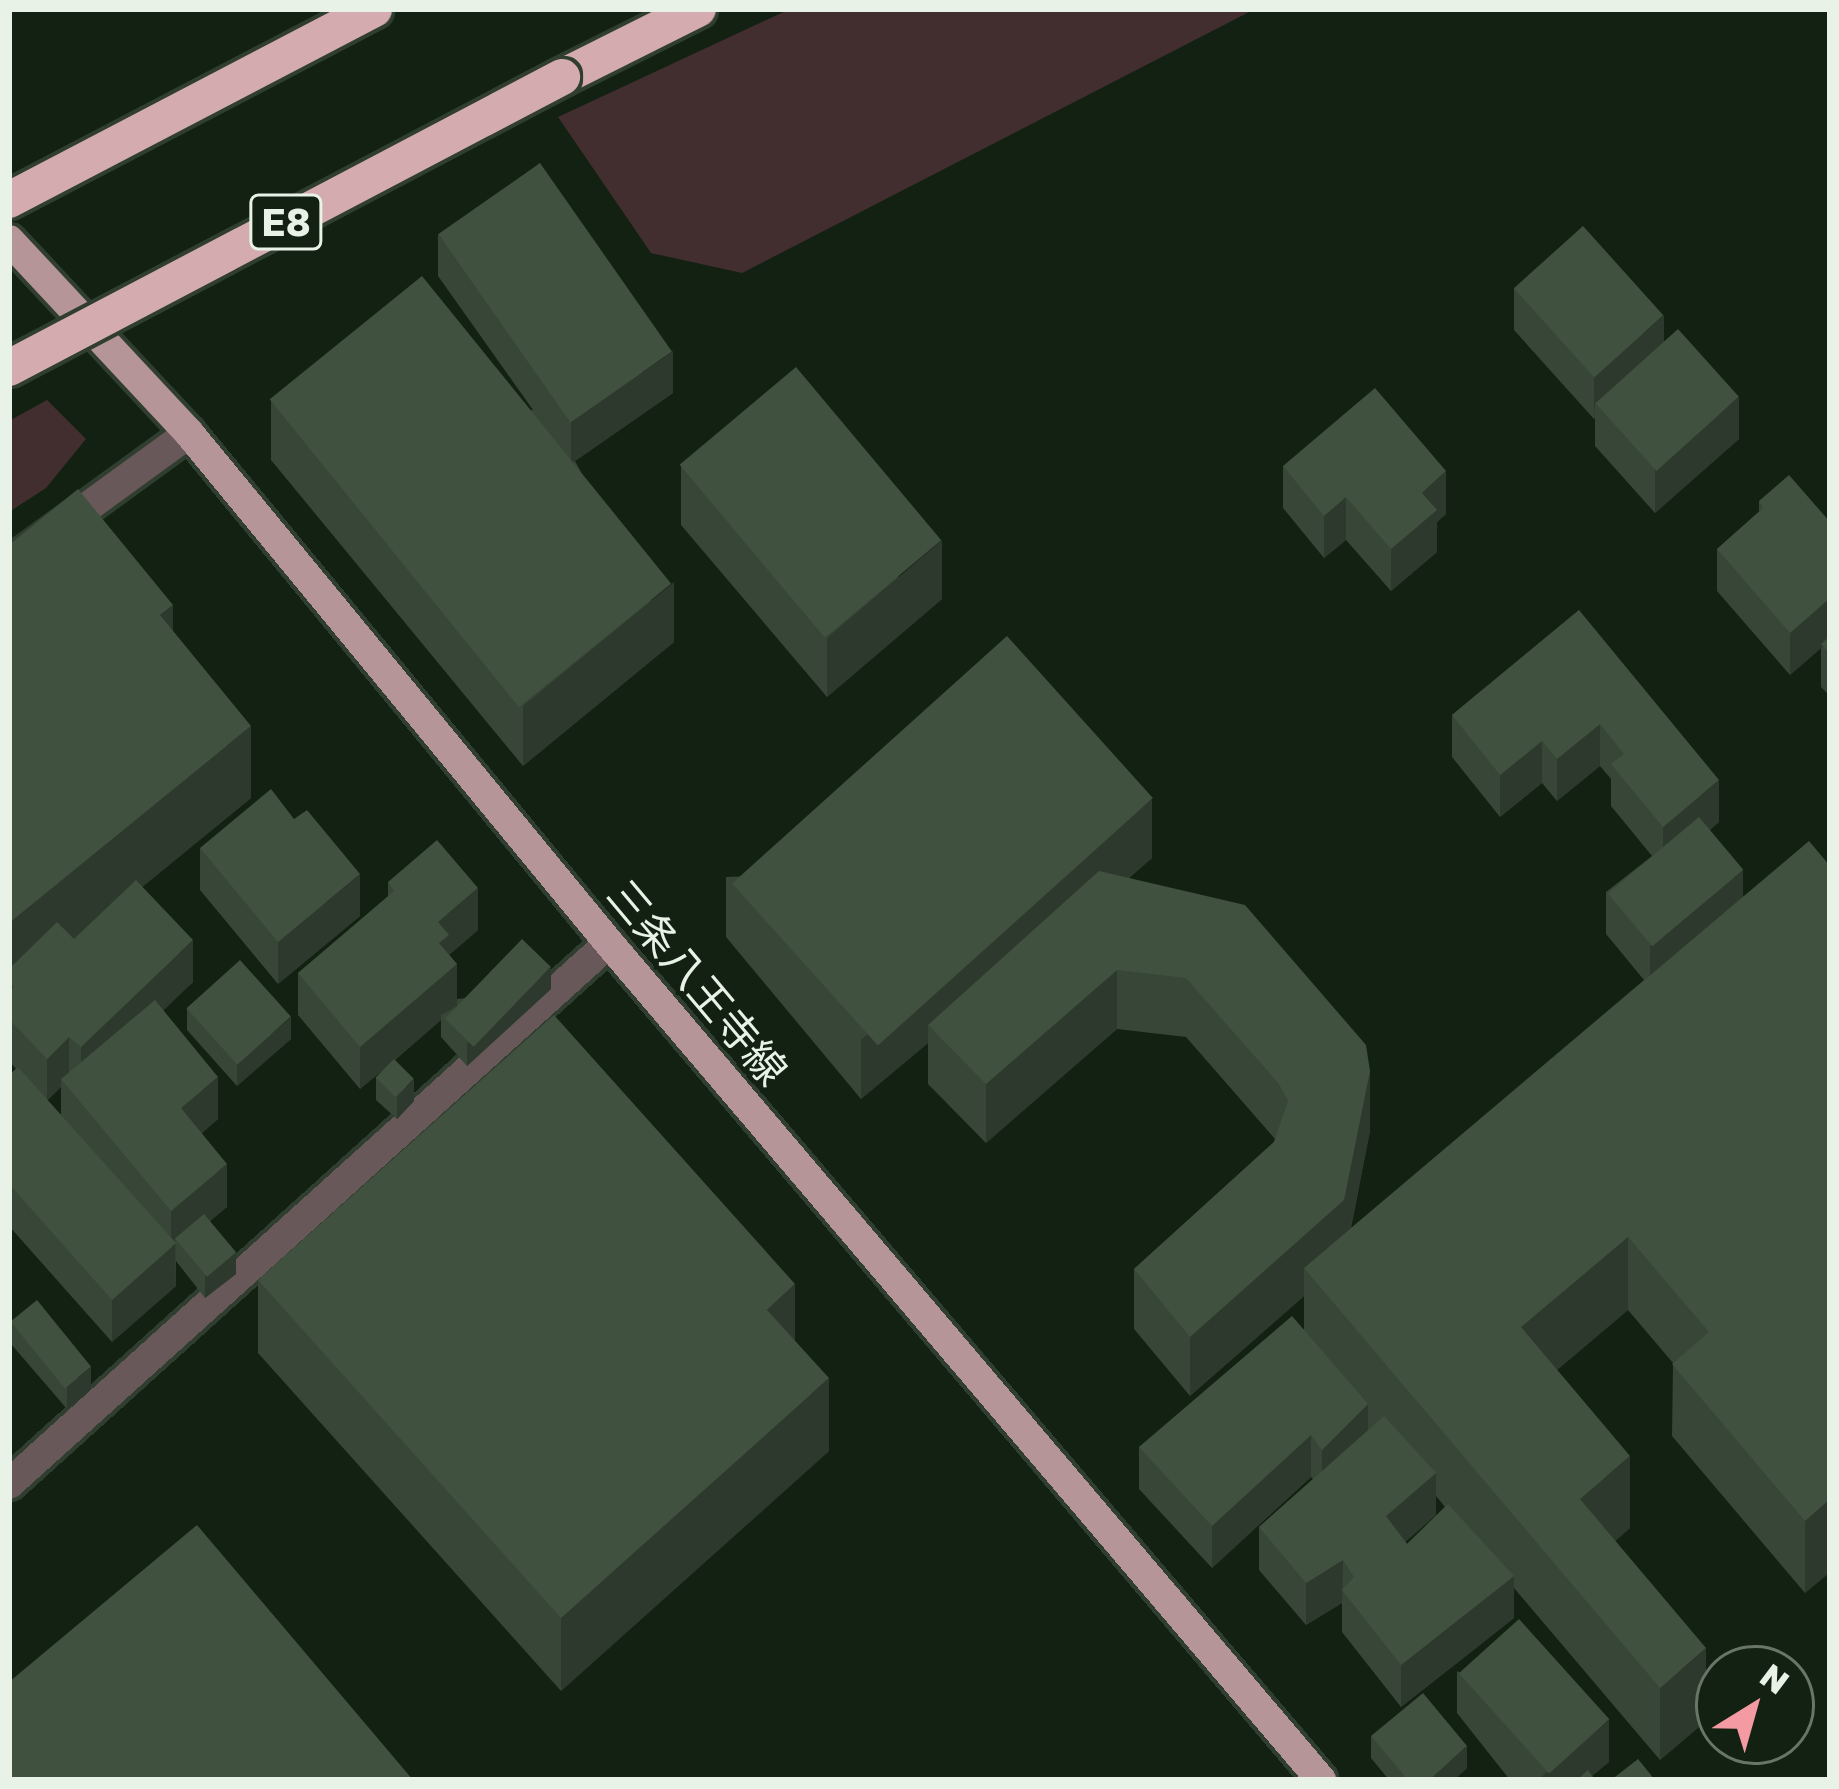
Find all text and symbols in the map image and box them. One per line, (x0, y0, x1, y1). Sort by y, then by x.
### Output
road number: E8 (247, 189, 325, 255)
street label: 三条八王寺線 (598, 869, 798, 1095)
north arrow (1695, 1645, 1815, 1765)
text: N (1753, 1655, 1797, 1701)

